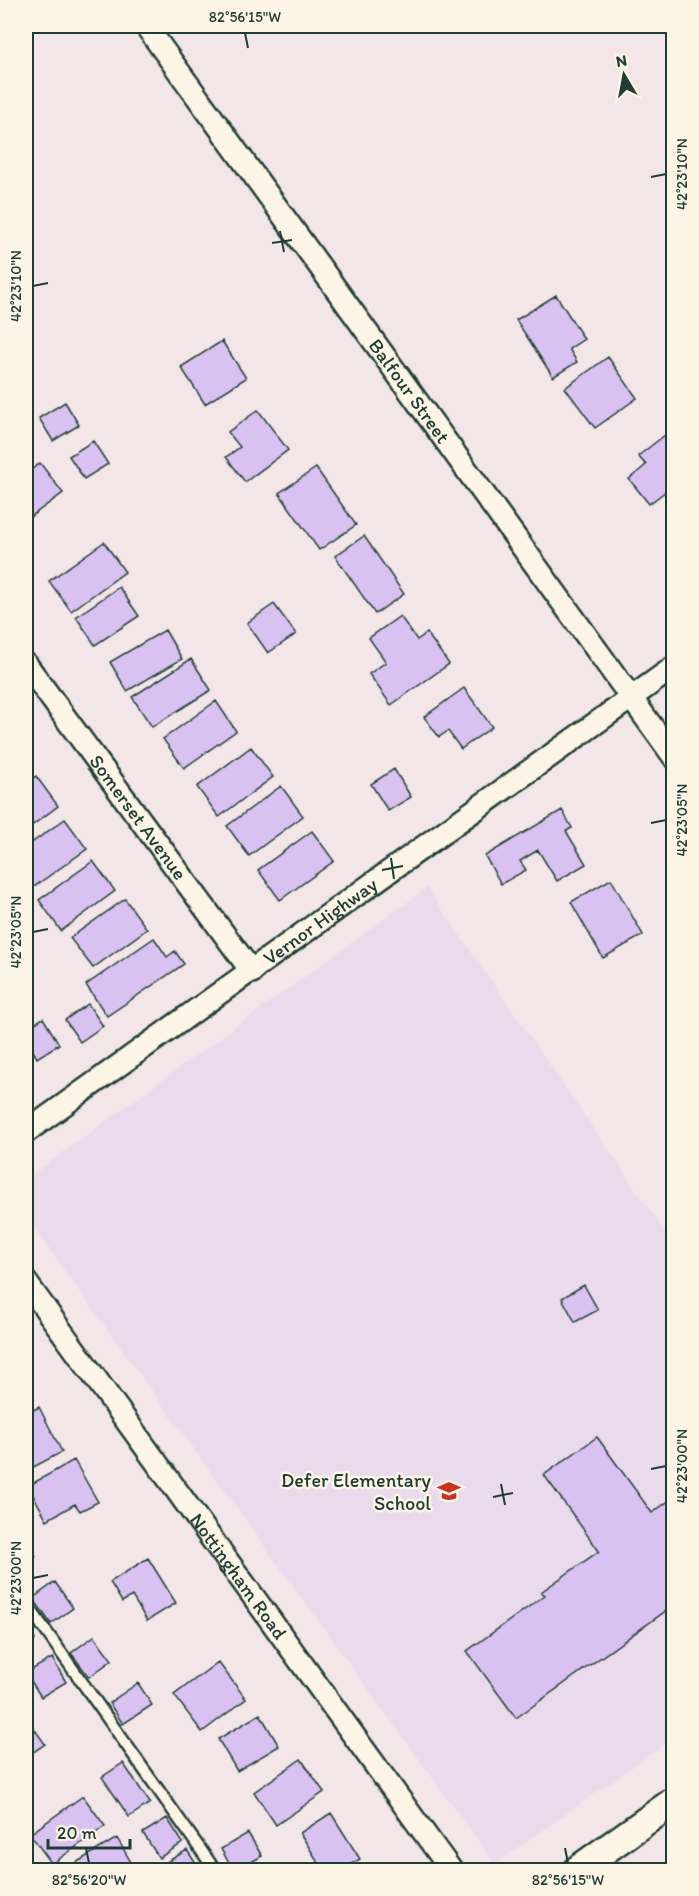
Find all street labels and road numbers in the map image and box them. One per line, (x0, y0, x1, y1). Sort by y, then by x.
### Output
street label: Balfour Street (364, 334, 455, 448)
street label: Somerset Avenue (84, 750, 192, 885)
street label: Vernor Highway (258, 872, 382, 970)
street label: Nottingham Road (185, 1508, 292, 1644)

